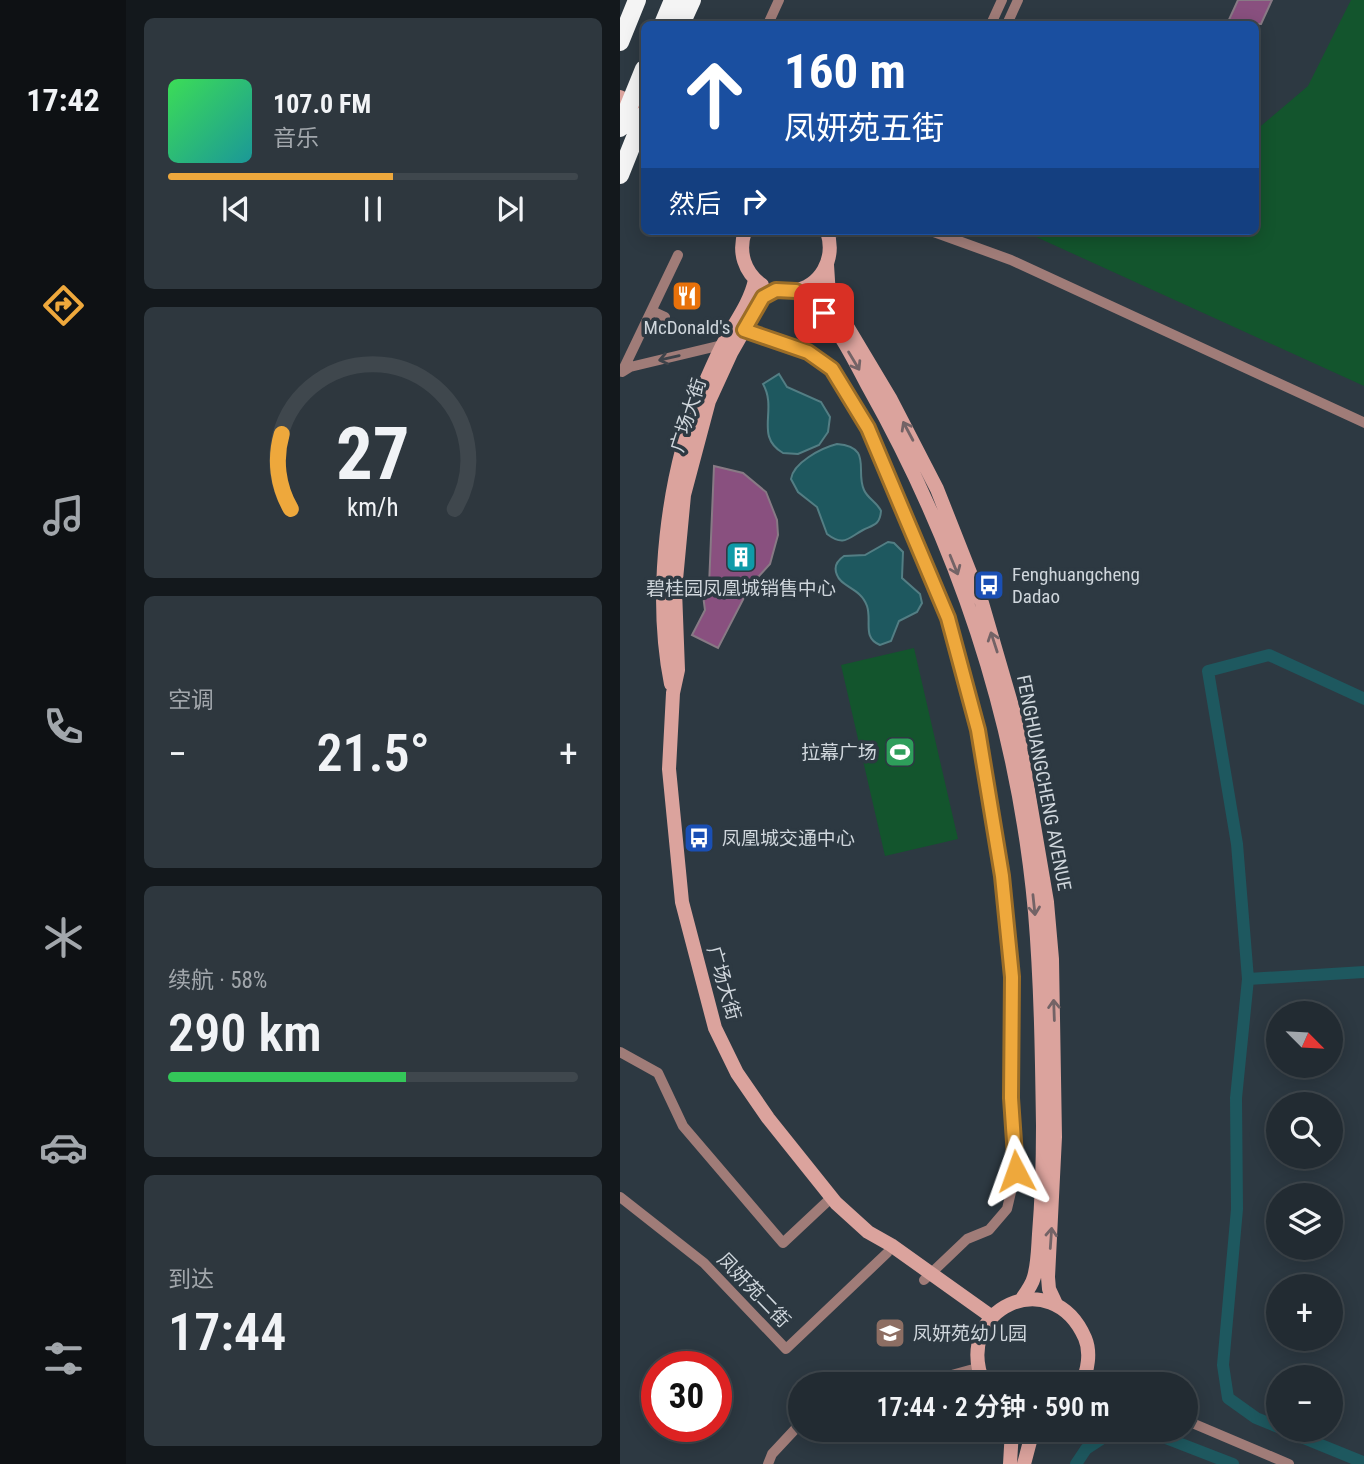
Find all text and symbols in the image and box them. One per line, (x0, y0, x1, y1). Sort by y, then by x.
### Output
text: 160 m (784, 43, 906, 100)
icon: ahead (669, 49, 760, 140)
text: 17:42 (26, 81, 100, 119)
text: 107.0 FM (273, 89, 371, 119)
text: 凤妍苑五街 (784, 109, 944, 147)
text: 音乐 (273, 125, 319, 152)
icon: right (735, 182, 773, 220)
text: 然后 (669, 189, 721, 219)
icon: previous (217, 190, 255, 228)
icon: pause (354, 190, 392, 228)
icon: next (491, 190, 529, 228)
restaurant icon: McDonald's (670, 279, 704, 313)
icon: directions (39, 281, 88, 330)
pin (794, 283, 854, 343)
icon: arrive (805, 294, 843, 332)
place label: McDonald's (644, 316, 730, 339)
one-way arrow (658, 351, 681, 365)
one-way arrow (847, 351, 861, 371)
street label: 广场大街 (665, 375, 711, 455)
text: 27 (336, 411, 410, 497)
one-way arrow (901, 422, 915, 442)
icon: music (39, 491, 88, 540)
text: km/h (347, 493, 399, 522)
building icon: 碧桂园凤凰城销售中心 (724, 540, 758, 574)
one-way arrow (948, 554, 961, 576)
place label: Fenghuangcheng Dadao (1012, 563, 1140, 608)
bus stop icon: Fenghuangcheng Dadao (972, 568, 1006, 602)
place label: 碧桂园凤凰城销售中心 (646, 577, 836, 600)
one-way arrow (987, 631, 1000, 653)
street label: FENGHUANGCHENG AVENUE (1012, 673, 1076, 893)
text: 空调 (168, 687, 214, 714)
icon: phone (39, 702, 88, 751)
text: 21.5° (316, 723, 430, 784)
text: − (168, 732, 187, 776)
text: + (559, 732, 578, 776)
sports icon: 拉幕广场 (883, 735, 917, 769)
place label: 拉幕广场 (801, 741, 877, 764)
bus stop icon: 凤凰城交通中心 (682, 821, 716, 855)
place label: 凤凰城交通中心 (722, 827, 855, 850)
one-way arrow (1028, 893, 1041, 915)
icon: climate (39, 913, 88, 962)
street label: 广场大街 (702, 943, 746, 1023)
text: 续航 · 58% (168, 967, 267, 994)
one-way arrow (1047, 999, 1060, 1022)
north arrow (1266, 1001, 1343, 1078)
map controls (1266, 1001, 1343, 1442)
text: 290 km (168, 1003, 322, 1064)
button: search (1266, 1092, 1343, 1169)
icon: car (39, 1123, 88, 1172)
position arrow (979, 1134, 1053, 1208)
button: layers (1266, 1183, 1343, 1260)
one-way arrow (1045, 1227, 1058, 1249)
street label: 凤妍苑二街 (713, 1248, 795, 1332)
text: 到达 (168, 1266, 214, 1293)
button: + (1266, 1274, 1343, 1351)
text: 17:44 (168, 1302, 286, 1363)
school or university icon: 凤妍苑幼儿园 (873, 1316, 907, 1350)
place label: 凤妍苑幼儿园 (913, 1322, 1027, 1345)
icon: filters (39, 1334, 88, 1383)
speed limit sign: 30 (641, 1351, 732, 1442)
button: − (1266, 1365, 1343, 1442)
text: 17:44 · 2 分钟 · 590 m (876, 1392, 1110, 1422)

